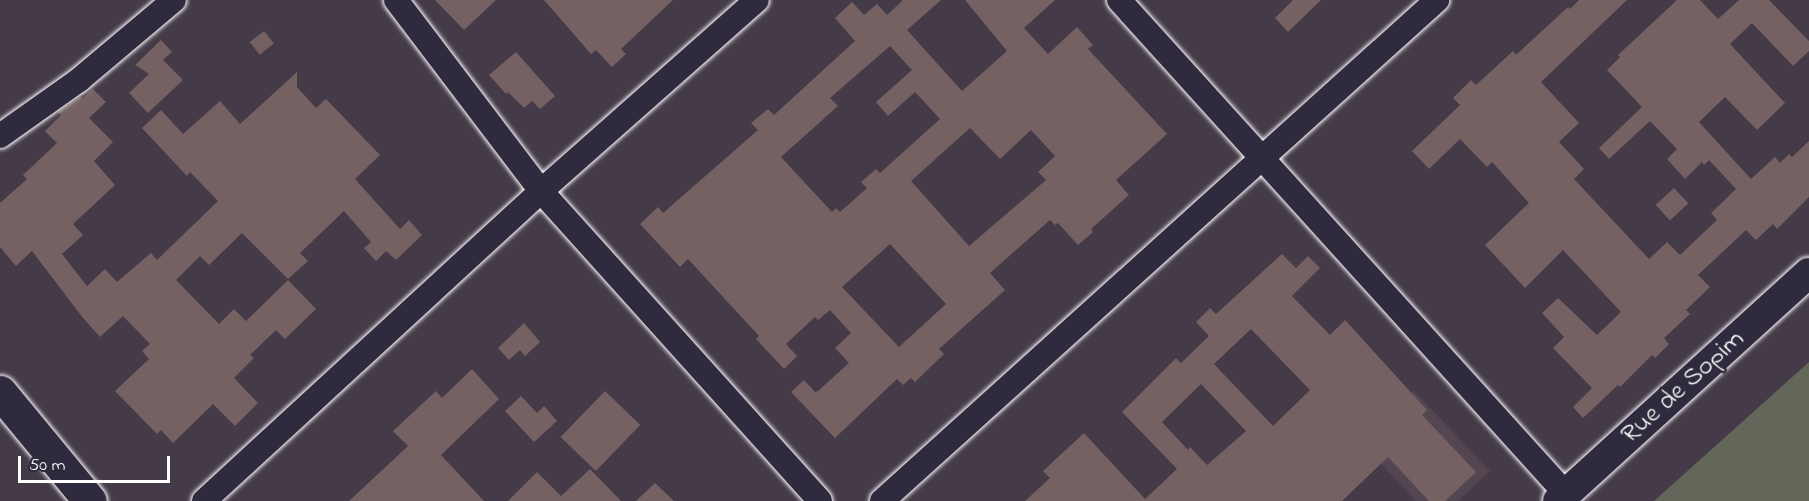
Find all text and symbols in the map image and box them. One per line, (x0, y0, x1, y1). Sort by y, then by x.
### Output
street label: Rue de Sopim (1615, 323, 1751, 451)
scale bar (21, 444, 172, 482)
text: 50 m (29, 453, 66, 479)

